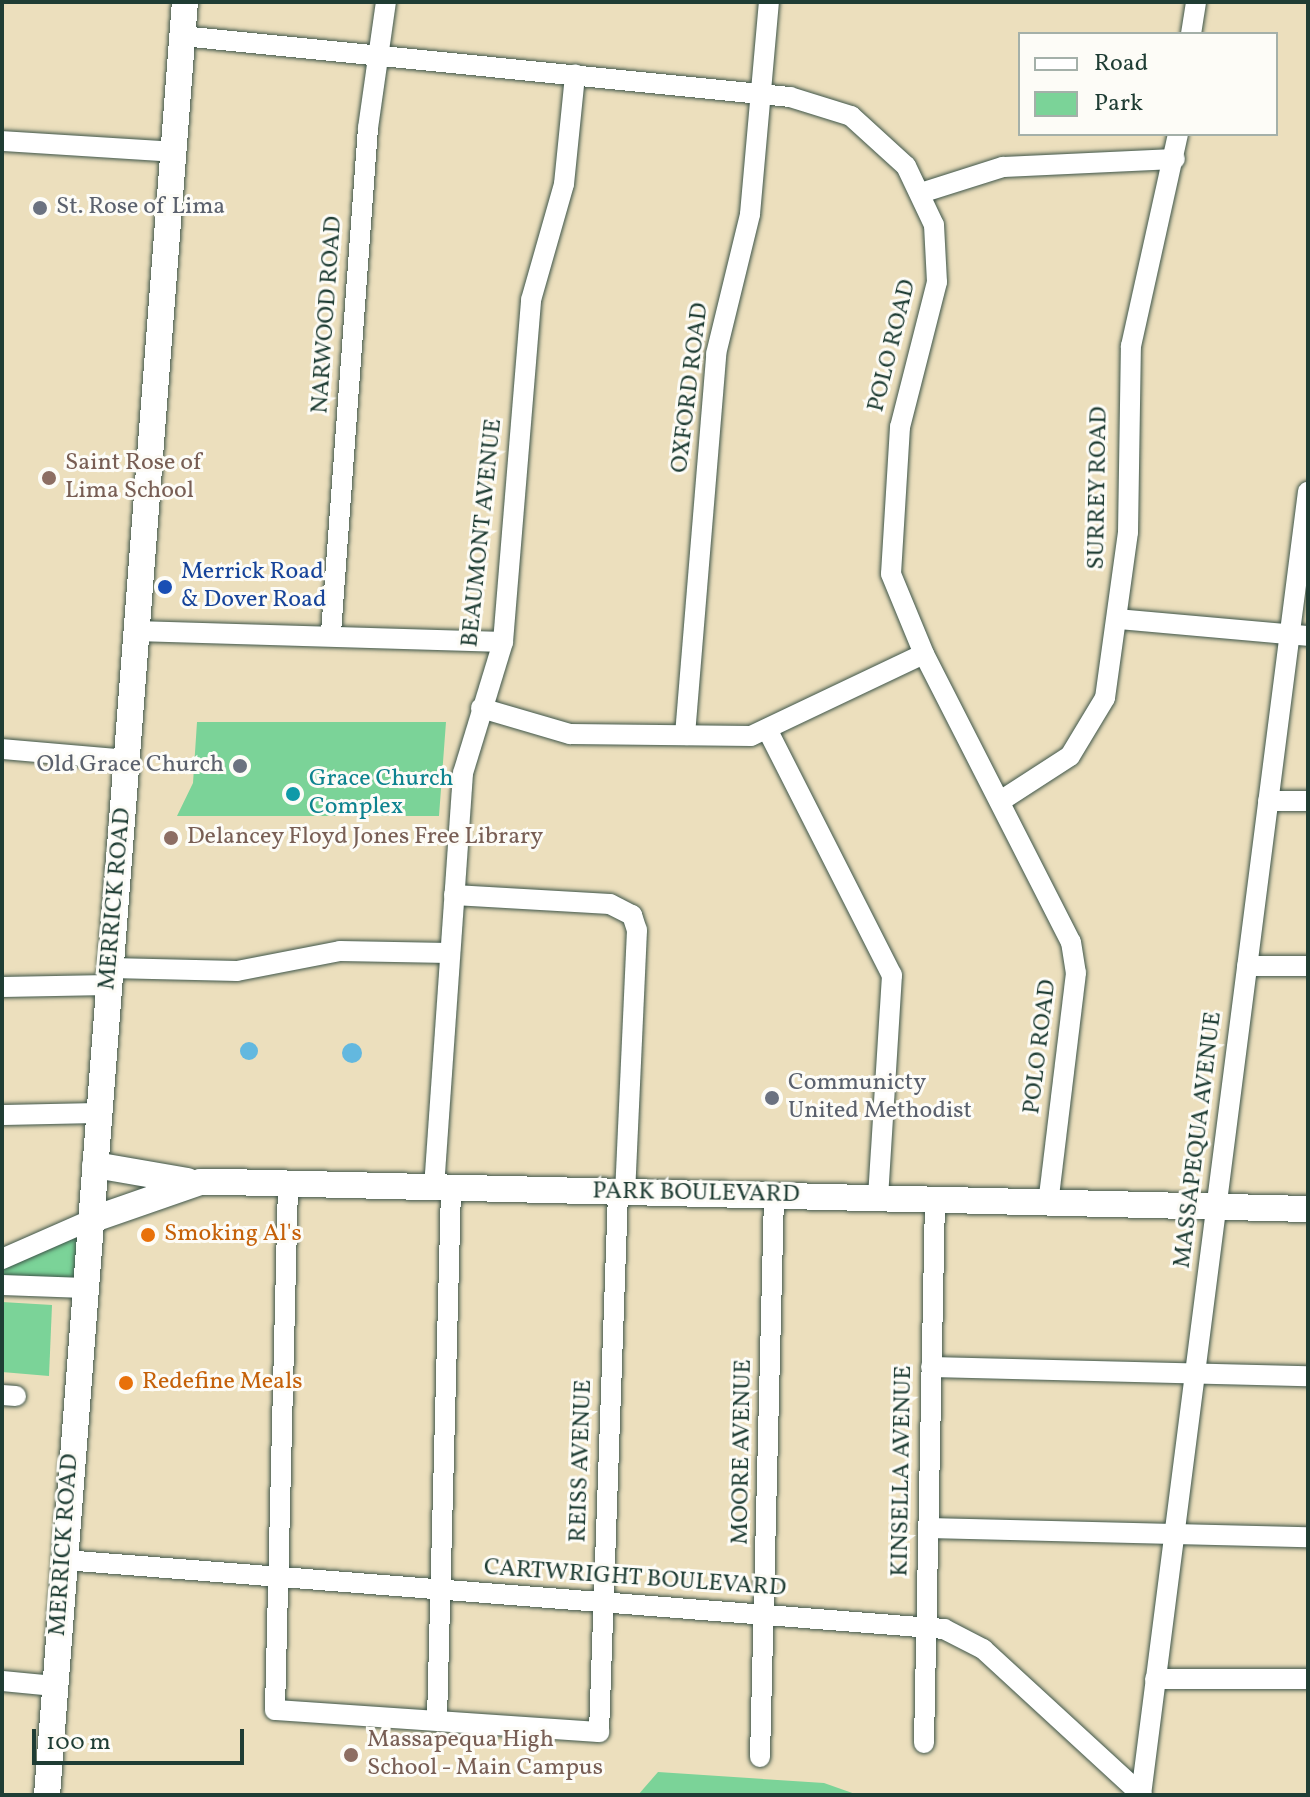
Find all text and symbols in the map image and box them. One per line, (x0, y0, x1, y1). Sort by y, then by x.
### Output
legend (1018, 32, 1278, 136)
text: Road (1094, 47, 1148, 81)
text: Park (1094, 87, 1143, 121)
place label: St. Rose of Lima (56, 194, 223, 222)
marker: St. Rose of Lima (31, 199, 49, 217)
street label: NARWOOD ROAD (307, 215, 349, 415)
street label: POLO ROAD (863, 277, 923, 415)
street label: OXFORD ROAD (666, 301, 716, 475)
street label: SURREY ROAD (1083, 406, 1115, 570)
street label: BEAUMONT AVENUE (457, 417, 509, 649)
place label: Saint Rose of Lima School (65, 450, 201, 506)
marker: Saint Rose of Lima School (40, 469, 58, 487)
place label: Merrick Road & Dover Road (181, 559, 327, 615)
marker: Merrick Road & Dover Road (156, 578, 174, 596)
place label: Old Grace Church (36, 752, 224, 780)
marker: Old Grace Church (231, 757, 249, 775)
place label: Grace Church Complex (309, 766, 453, 822)
marker: Grace Church Complex (284, 785, 302, 803)
street label: MERRICK ROAD (94, 807, 138, 991)
place label: Delancey Floyd Jones Free Library (187, 824, 544, 852)
marker: Delancey Floyd Jones Free Library (162, 829, 180, 847)
street label: POLO ROAD (1018, 978, 1064, 1116)
street label: MASSAPEQUA AVENUE (1169, 1010, 1229, 1270)
place label: Communicty United Methodist (788, 1070, 972, 1126)
marker: Communicty United Methodist (763, 1089, 781, 1107)
street label: PARK BOULEVARD (592, 1178, 800, 1210)
place label: Smoking Al's (164, 1221, 302, 1249)
marker: Smoking Al's (139, 1226, 157, 1244)
street label: MOORE AVENUE (727, 1359, 759, 1545)
street label: KINSELLA AVENUE (887, 1365, 919, 1577)
place label: Redefine Meals (142, 1369, 302, 1397)
marker: Redefine Meals (117, 1374, 135, 1392)
street label: REISS AVENUE (565, 1379, 599, 1543)
street label: MERRICK ROAD (44, 1453, 86, 1637)
street label: CARTWRIGHT BOULEVARD (482, 1554, 788, 1604)
scale bar (36, 1713, 248, 1763)
text: 100 m (46, 1726, 111, 1760)
place label: Massapequa High School - Main Campus (367, 1727, 604, 1783)
marker: Massapequa High School - Main Campus (342, 1746, 360, 1764)

